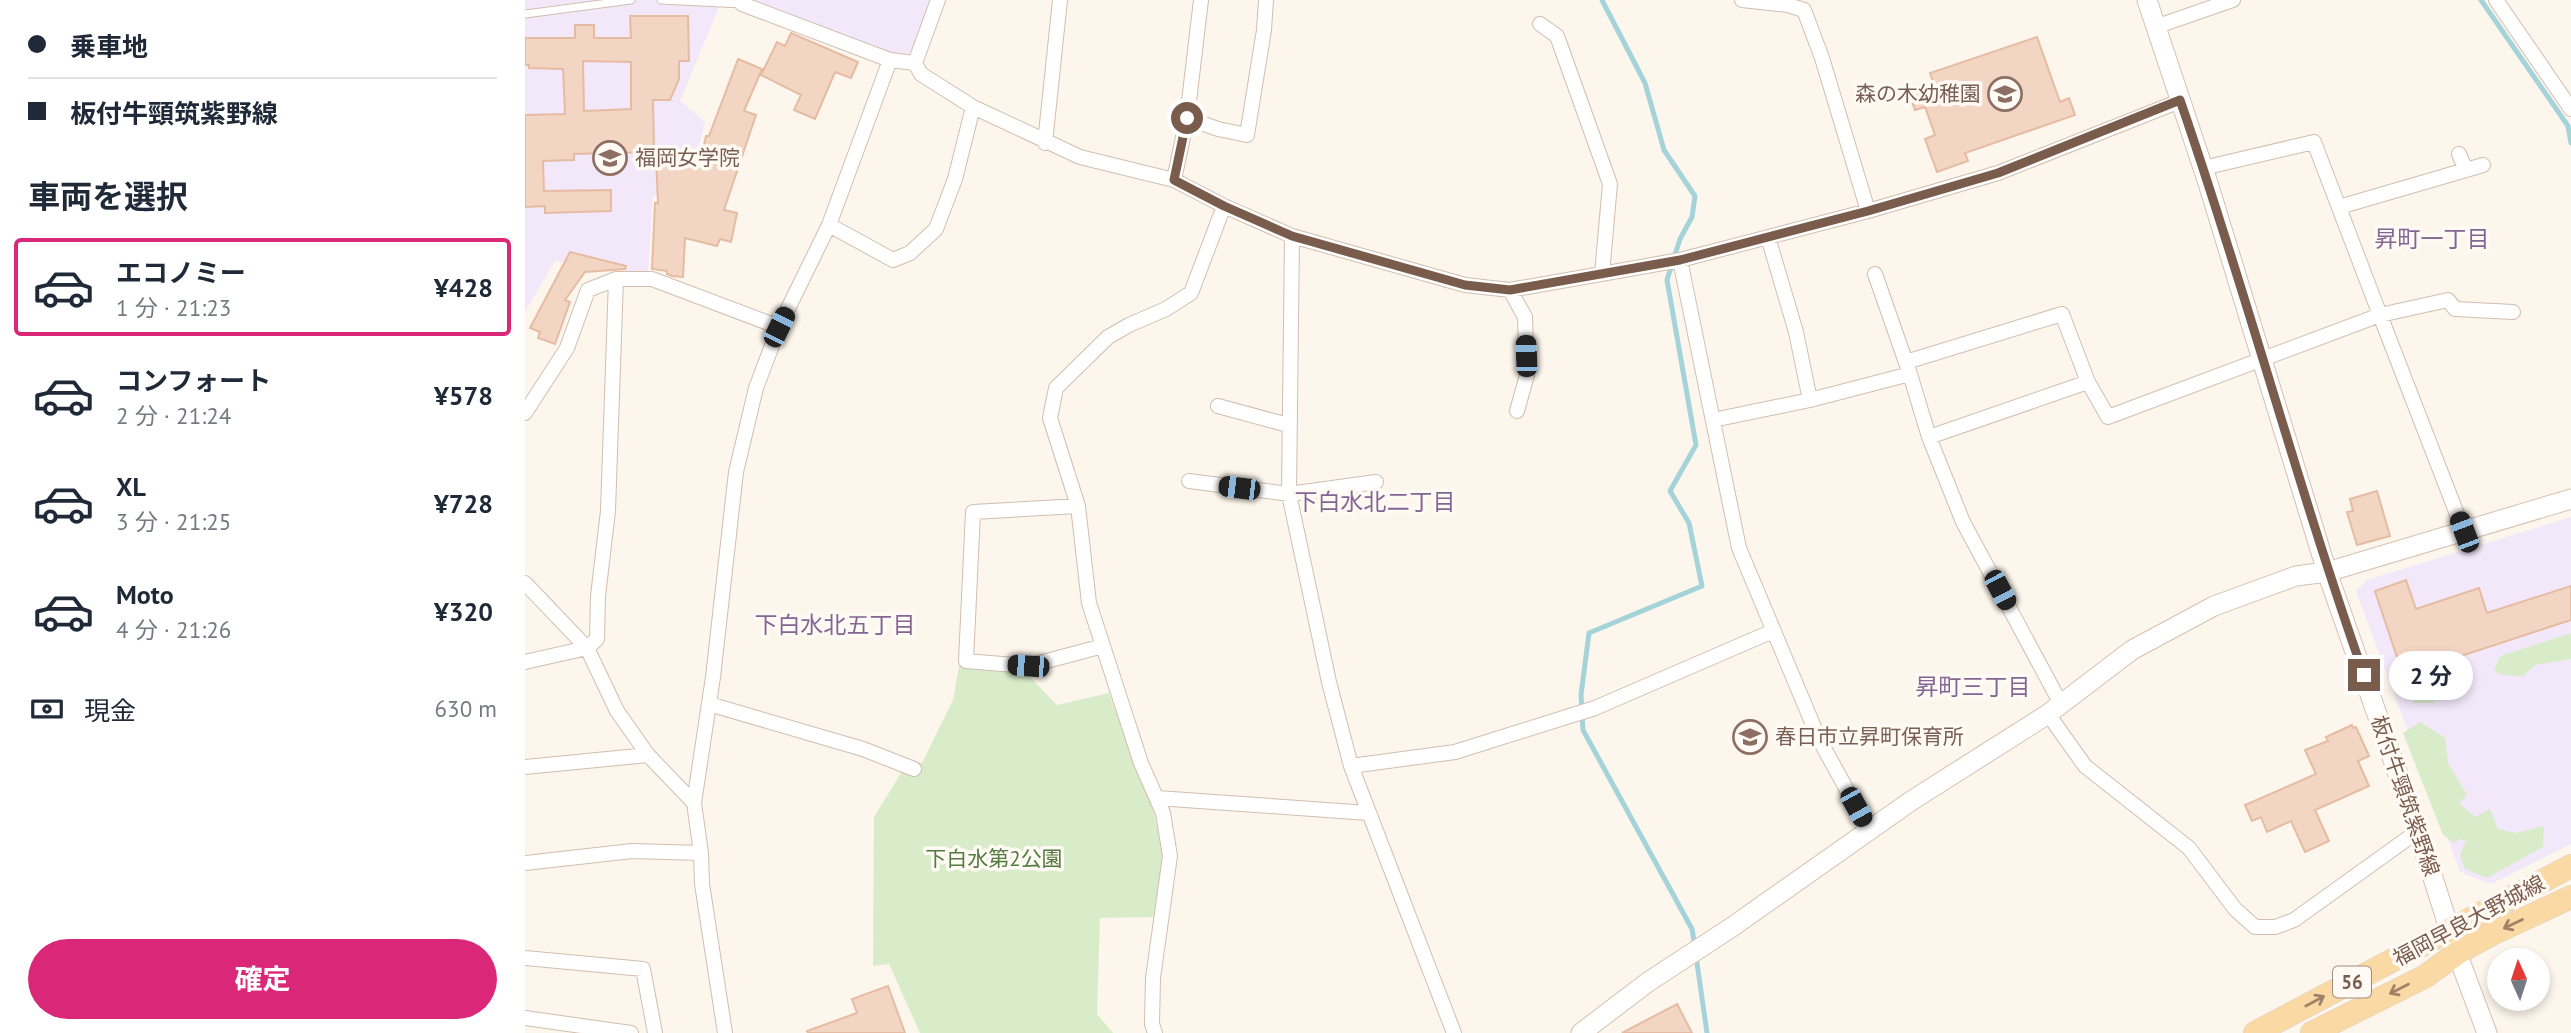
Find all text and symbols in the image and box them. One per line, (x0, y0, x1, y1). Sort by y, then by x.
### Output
text: 乗車地 (70, 30, 148, 63)
school or university icon: 森の木幼稚園 (1986, 75, 2024, 113)
place label: 森の木幼稚園 (1855, 80, 1981, 107)
text: 板付牛頸筑紫野線 (70, 97, 278, 130)
route start (1171, 102, 1203, 134)
school or university icon: 福岡女学院 (591, 139, 629, 177)
place label: 福岡女学院 (635, 144, 740, 171)
text: 車両を選択 (28, 175, 188, 217)
district label: 昇町一丁目 (2375, 224, 2490, 253)
icon: car (32, 256, 95, 319)
text: エコノミー (116, 256, 246, 289)
text: ¥428 (434, 271, 493, 304)
text: 1 分 · 21:23 (116, 293, 231, 322)
car (761, 304, 798, 350)
car (1515, 335, 1538, 377)
icon: car (32, 364, 95, 427)
text: コンフォート (116, 364, 271, 397)
text: ¥578 (434, 379, 493, 412)
text: 2 分 · 21:24 (116, 401, 231, 430)
text: XL (116, 470, 146, 503)
icon: car (32, 472, 95, 535)
car (1217, 475, 1262, 501)
text: ¥728 (434, 487, 493, 520)
district label: 下白水北二丁目 (1295, 487, 1456, 516)
text: 3 分 · 21:25 (116, 507, 231, 536)
car (2447, 509, 2482, 555)
car (1981, 567, 2020, 613)
text: Moto (116, 578, 174, 611)
icon: car (32, 580, 95, 643)
text: ¥320 (434, 595, 493, 628)
district label: 下白水北五丁目 (755, 610, 916, 639)
text: 4 分 · 21:26 (116, 615, 231, 644)
callout: 2 分 (2389, 650, 2473, 700)
car (1007, 654, 1050, 678)
route end (2348, 659, 2380, 691)
text: 2 分 (2410, 661, 2452, 690)
district label: 昇町三丁目 (1916, 672, 2031, 701)
icon: cash (28, 690, 66, 728)
text: 現金 (84, 694, 136, 727)
text: 630 m (435, 694, 497, 723)
street label: 板付牛頸筑紫野線 (2365, 712, 2446, 880)
school or university icon: 春日市立昇町保育所 (1731, 718, 1769, 756)
place label: 春日市立昇町保育所 (1775, 723, 1964, 750)
car (1837, 784, 1876, 830)
park label: 下白水第2公園 (925, 845, 1063, 872)
street label: 福岡早良大野城線 (2388, 869, 2549, 972)
one-way arrow (2503, 918, 2524, 931)
button: 確定 (28, 939, 497, 1019)
north arrow (2487, 948, 2550, 1012)
map controls (2487, 948, 2550, 1011)
road number: 56 (2333, 966, 2371, 998)
one-way arrow (2389, 983, 2410, 997)
one-way arrow (2304, 994, 2325, 1008)

